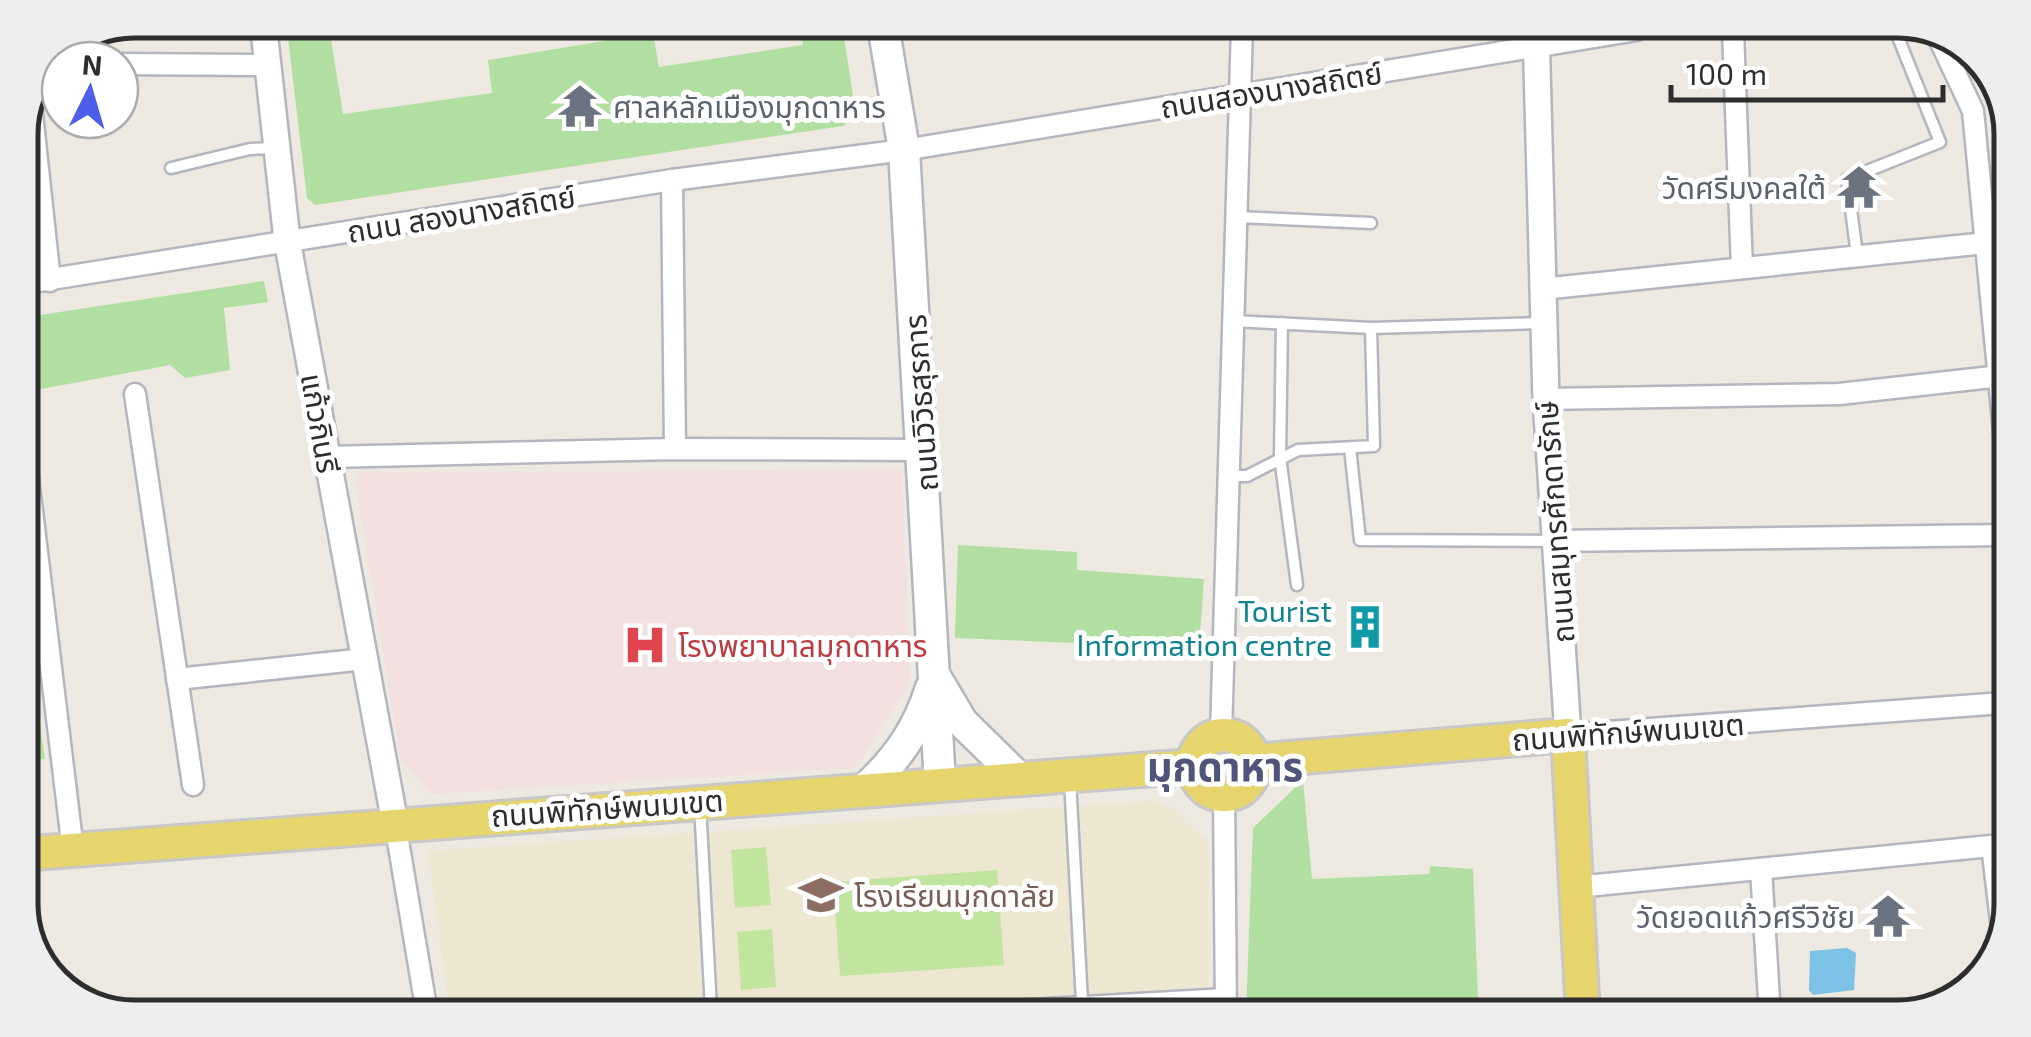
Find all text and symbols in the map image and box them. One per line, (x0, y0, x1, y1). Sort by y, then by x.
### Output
north arrow (40, 40, 140, 140)
scale bar (1671, 40, 1944, 102)
text: N (81, 46, 104, 82)
street label: ถนนสองนางสถิตย์ (1157, 54, 1385, 124)
text: 100 m (1686, 55, 1767, 91)
temple icon: ศาลหลักเมืองมุกดาหาร (556, 82, 604, 130)
place label: ศาลหลักเมืองมุกดาหาร (613, 88, 886, 126)
temple icon: วัดศรีมงคลใต้ (1835, 163, 1883, 211)
place label: วัดศรีมงคลใต้ (1662, 169, 1826, 205)
street label: ถนน สองนางสถิตย์ (344, 177, 578, 249)
street label: ถนนวิวิธสุรการ (896, 313, 946, 493)
street label: แก้วกินรี (295, 370, 347, 476)
street label: ถนนสมุทรศักดารักษ์ (1528, 400, 1582, 644)
place label: Tourist Information centre (1077, 592, 1332, 662)
building icon: Tourist Information centre (1341, 603, 1389, 651)
hospital icon: โรงพยาบาลมุกดาหาร (621, 621, 669, 669)
place label: โรงพยาบาลมุกดาหาร (678, 627, 927, 665)
street label: ถนนพิทักษ์พนมเขต (1511, 705, 1745, 757)
district label: มุกดาหาร (1147, 741, 1303, 792)
street label: ถนนพิทักษ์พนมเขต (490, 781, 724, 833)
school or university icon: โรงเรียนมุกดาลัย (797, 871, 845, 919)
place label: โรงเรียนมุกดาลัย (854, 877, 1055, 915)
temple icon: วัดยอดแก้วศรีวิชัย (1864, 892, 1912, 940)
place label: วัดยอดแก้วศรีวิชัย (1636, 898, 1855, 934)

